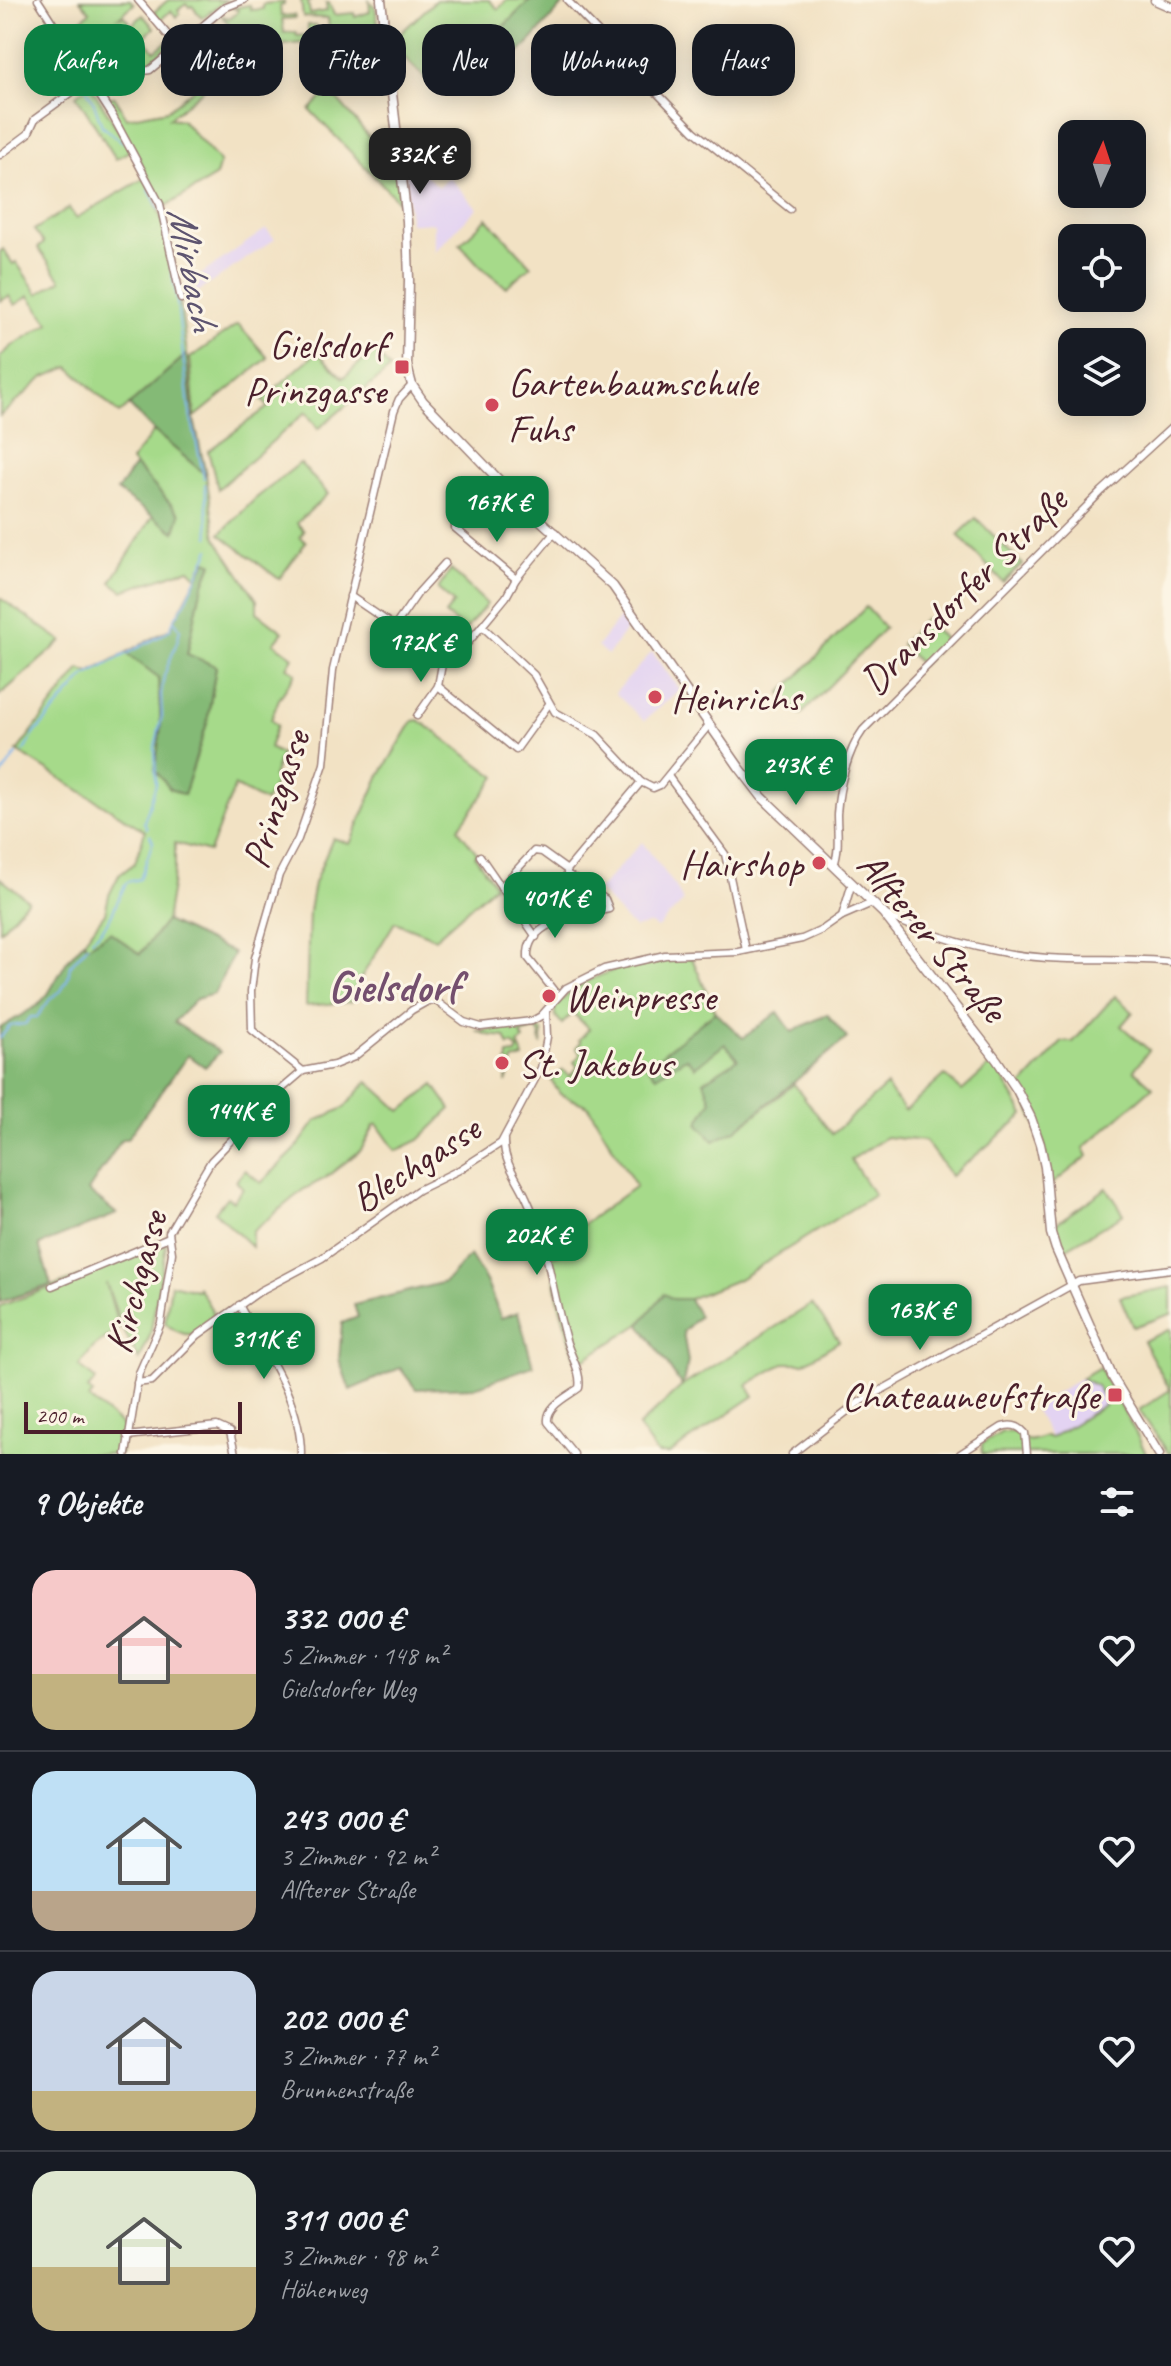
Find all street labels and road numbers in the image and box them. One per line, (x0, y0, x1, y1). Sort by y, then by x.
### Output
street label: Dransdorfer Straße (849, 474, 1080, 705)
street label: Prinzgasse (230, 721, 323, 874)
street label: Alfterer Straße (846, 841, 1020, 1035)
street label: Blechgasse (342, 1102, 492, 1224)
street label: Kirchgasse (93, 1203, 180, 1359)

